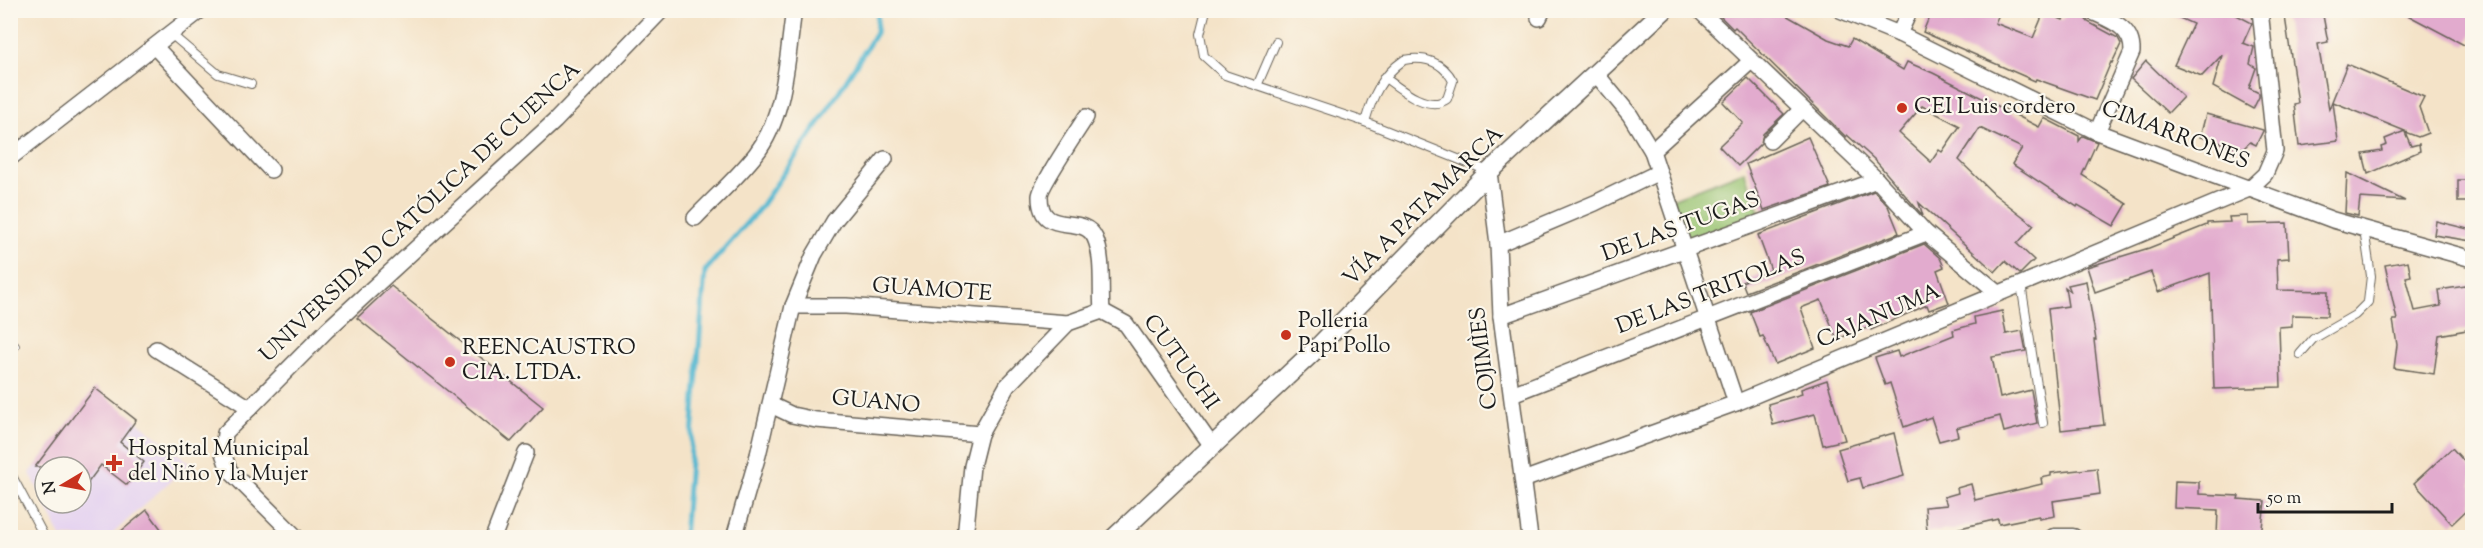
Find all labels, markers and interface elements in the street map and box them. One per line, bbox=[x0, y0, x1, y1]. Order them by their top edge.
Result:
street label: UNIVERSIDAD CATÓLICA DE CUENCA bbox=[252, 54, 589, 371]
place label: CEI Luis cordero bbox=[1914, 92, 2075, 124]
street label: CIMARRONES bbox=[2096, 93, 2254, 179]
marker: CEI Luis cordero bbox=[1895, 101, 1909, 115]
street label: VÍA A PATAMARCA bbox=[1336, 119, 1512, 295]
street label: DE LAS TUGAS bbox=[1598, 185, 1764, 271]
street label: DE LAS TRITOLAS bbox=[1612, 242, 1810, 344]
street label: GUAMOTE bbox=[871, 271, 993, 311]
street label: CAJANUMA bbox=[1812, 276, 1946, 358]
street label: COJIMÌES bbox=[1462, 305, 1507, 411]
place label: Polleria Papi Pollo bbox=[1298, 306, 1391, 363]
street label: CUTUCHI bbox=[1134, 309, 1226, 417]
marker: Polleria Papi Pollo bbox=[1279, 328, 1293, 342]
place label: REENCAUSTRO CIA. LTDA. bbox=[462, 333, 636, 390]
marker: REENCAUSTRO CIA. LTDA. bbox=[443, 355, 457, 369]
street label: GUANO bbox=[830, 383, 922, 423]
place label: Hospital Municipal del Niño y la Mujer bbox=[128, 434, 309, 491]
marker: Hospital Municipal del Niño y la Mujer bbox=[105, 454, 123, 472]
north arrow bbox=[33, 455, 93, 515]
scale bar bbox=[2258, 476, 2392, 514]
text: N bbox=[38, 479, 63, 495]
text: 50 m bbox=[2266, 486, 2302, 512]

